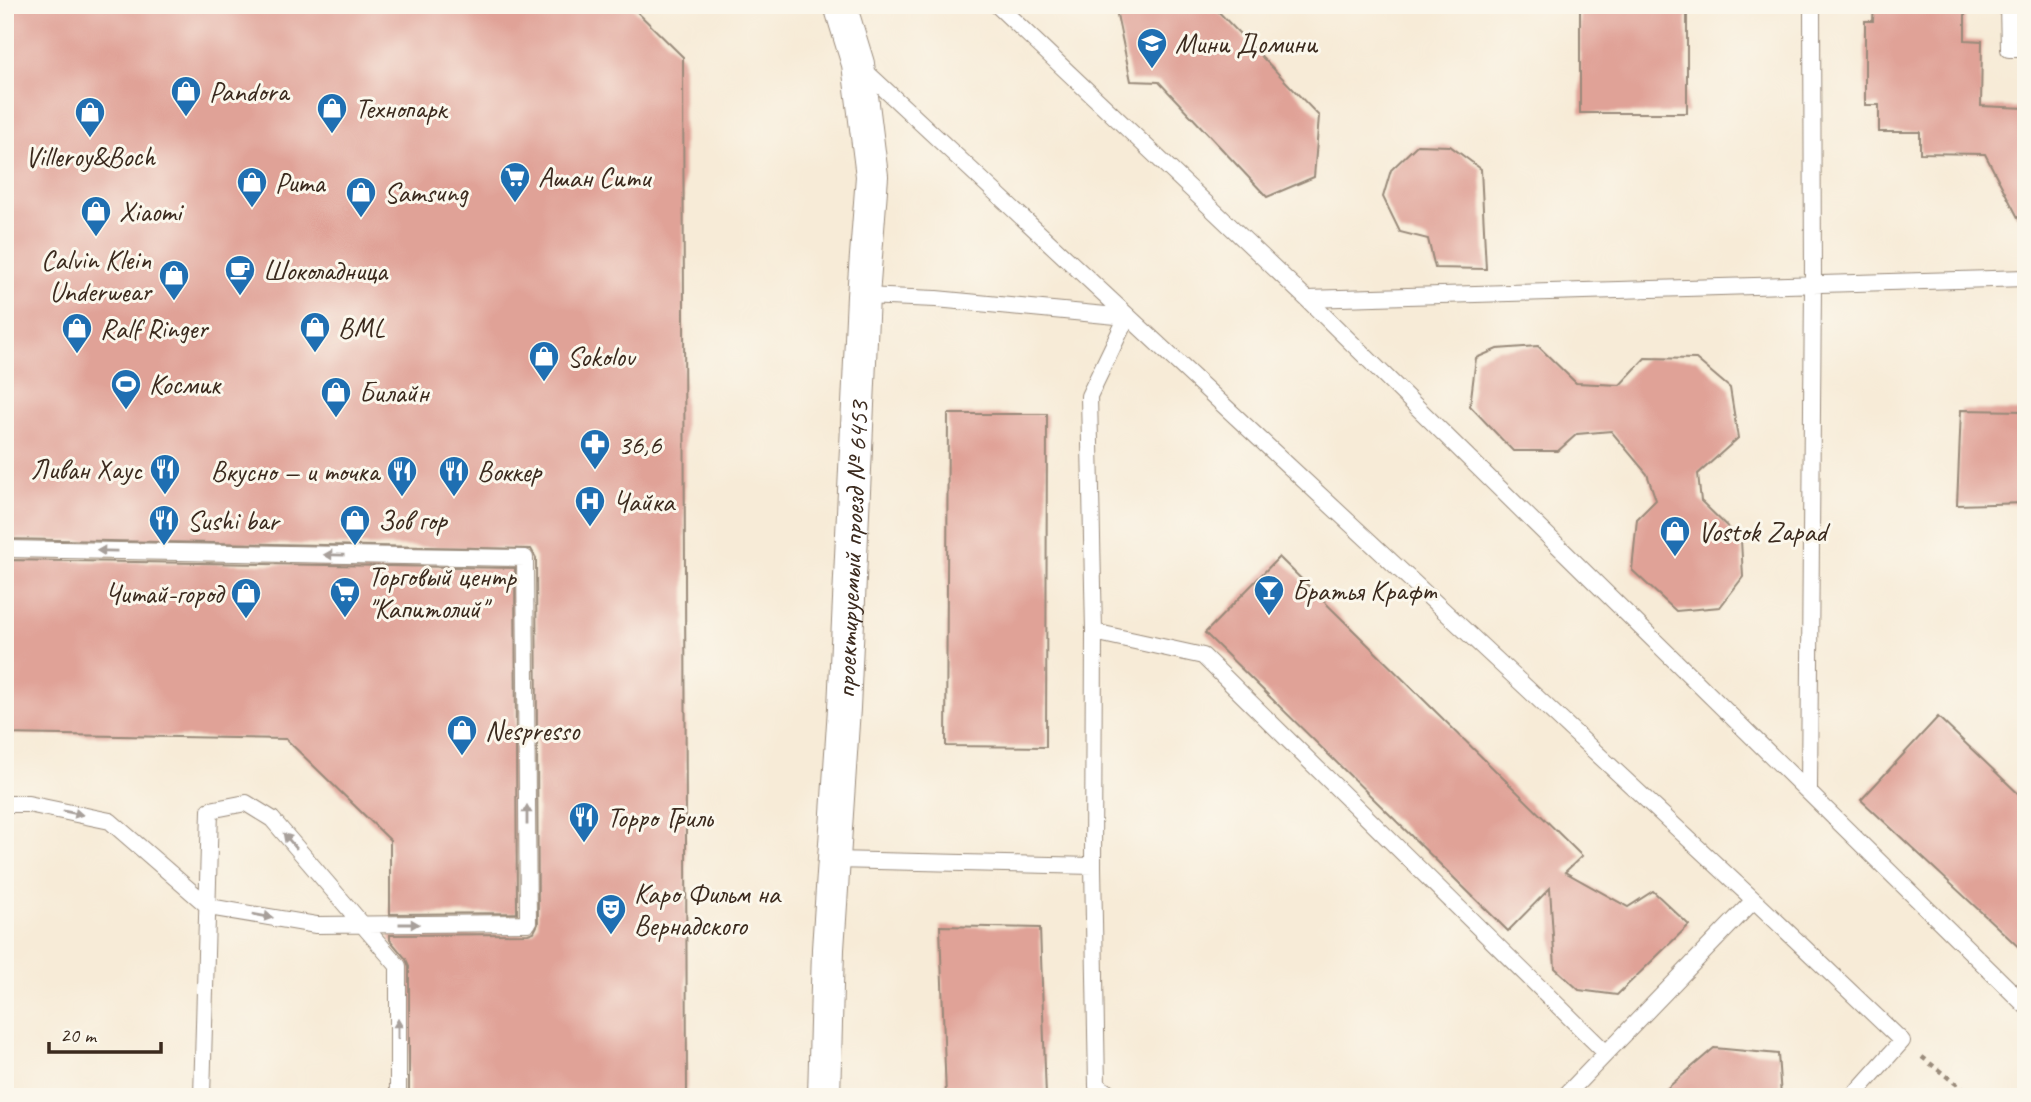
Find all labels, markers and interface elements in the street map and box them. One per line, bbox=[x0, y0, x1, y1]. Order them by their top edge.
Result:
school or university icon: Мини Домини bbox=[1135, 26, 1169, 70]
place label: Мини Домини bbox=[1175, 26, 1318, 61]
shop icon: Pandora bbox=[169, 74, 203, 118]
place label: Pandora bbox=[209, 74, 291, 109]
shop icon: Технопарк bbox=[315, 91, 349, 135]
place label: Технопарк bbox=[355, 91, 449, 126]
shop icon: Villeroy&Boch bbox=[73, 95, 107, 139]
place label: Villeroy&Boch bbox=[25, 139, 156, 174]
supermarket icon: Ашан Сити bbox=[498, 160, 532, 204]
place label: Ашан Сити bbox=[538, 160, 653, 195]
shop icon: Puma bbox=[235, 165, 269, 209]
place label: Puma bbox=[275, 165, 326, 200]
shop icon: Samsung bbox=[344, 175, 378, 219]
place label: Samsung bbox=[384, 175, 469, 210]
shop icon: Xiaomi bbox=[79, 194, 113, 238]
place label: Xiaomi bbox=[119, 194, 185, 229]
place label: Calvin Klein Underwear bbox=[41, 242, 153, 309]
cafe icon: Шоколадница bbox=[223, 253, 257, 297]
place label: Шоколадница bbox=[263, 253, 389, 288]
shop icon: Calvin Klein Underwear bbox=[157, 258, 191, 302]
shop icon: BML bbox=[298, 310, 332, 354]
place label: BML bbox=[338, 310, 386, 345]
shop icon: Ralf Ringer bbox=[60, 311, 94, 355]
place label: Ralf Ringer bbox=[100, 311, 209, 346]
shop icon: Sokolov bbox=[527, 339, 561, 383]
place label: Sokolov bbox=[567, 339, 637, 374]
sports icon: Космик bbox=[109, 367, 143, 411]
place label: Космик bbox=[149, 367, 222, 402]
shop icon: Билайн bbox=[319, 375, 353, 419]
place label: Билайн bbox=[359, 375, 430, 410]
street label: проектируемый проезд № 6453 bbox=[827, 398, 876, 699]
pharmacy icon: 36,6 bbox=[578, 427, 612, 471]
place label: 36,6 bbox=[618, 427, 663, 462]
place label: Ливан Хаус bbox=[31, 452, 144, 487]
restaurant icon: Ливан Хаус bbox=[148, 452, 182, 496]
place label: Вкусно — и точка bbox=[211, 454, 382, 489]
restaurant icon: Вкусно — и точка bbox=[385, 454, 419, 498]
restaurant icon: Воккер bbox=[437, 454, 471, 498]
place label: Воккер bbox=[477, 454, 544, 489]
hospital icon: Чайка bbox=[573, 484, 607, 528]
place label: Чайка bbox=[613, 484, 676, 519]
restaurant icon: Sushi bar bbox=[147, 503, 181, 547]
place label: Sushi bar bbox=[187, 503, 281, 538]
shop icon: Зов гор bbox=[338, 503, 372, 547]
place label: Зов гор bbox=[378, 503, 449, 538]
shop icon: Vostok Zapad bbox=[1658, 514, 1692, 558]
place label: Vostok Zapad bbox=[1698, 514, 1830, 549]
one-way arrow bbox=[96, 545, 118, 557]
one-way arrow bbox=[323, 549, 345, 560]
place label: Торговый центр "Капитолий" bbox=[368, 559, 517, 626]
bar icon: Братья Крафт bbox=[1252, 573, 1286, 617]
place label: Братья Крафт bbox=[1292, 573, 1438, 608]
supermarket icon: Торговый центр "Капитолий" bbox=[328, 575, 362, 619]
place label: Читай-город bbox=[105, 576, 226, 611]
shop icon: Читай-город bbox=[229, 576, 263, 620]
shop icon: Nespresso bbox=[445, 713, 479, 757]
place label: Nespresso bbox=[485, 713, 582, 748]
restaurant icon: Торро Гриль bbox=[567, 800, 601, 844]
place label: Торро Гриль bbox=[607, 800, 715, 835]
one-way arrow bbox=[521, 804, 533, 826]
one-way arrow bbox=[62, 808, 84, 819]
one-way arrow bbox=[282, 832, 298, 850]
place label: Каро Фильм на Вернадского bbox=[634, 876, 782, 943]
theatre icon: Каро Фильм на Вернадского bbox=[594, 892, 628, 936]
one-way arrow bbox=[252, 911, 274, 922]
one-way arrow bbox=[398, 919, 420, 930]
scale bar bbox=[49, 1011, 161, 1055]
one-way arrow bbox=[392, 1017, 404, 1039]
text: 20 m bbox=[60, 1022, 98, 1048]

